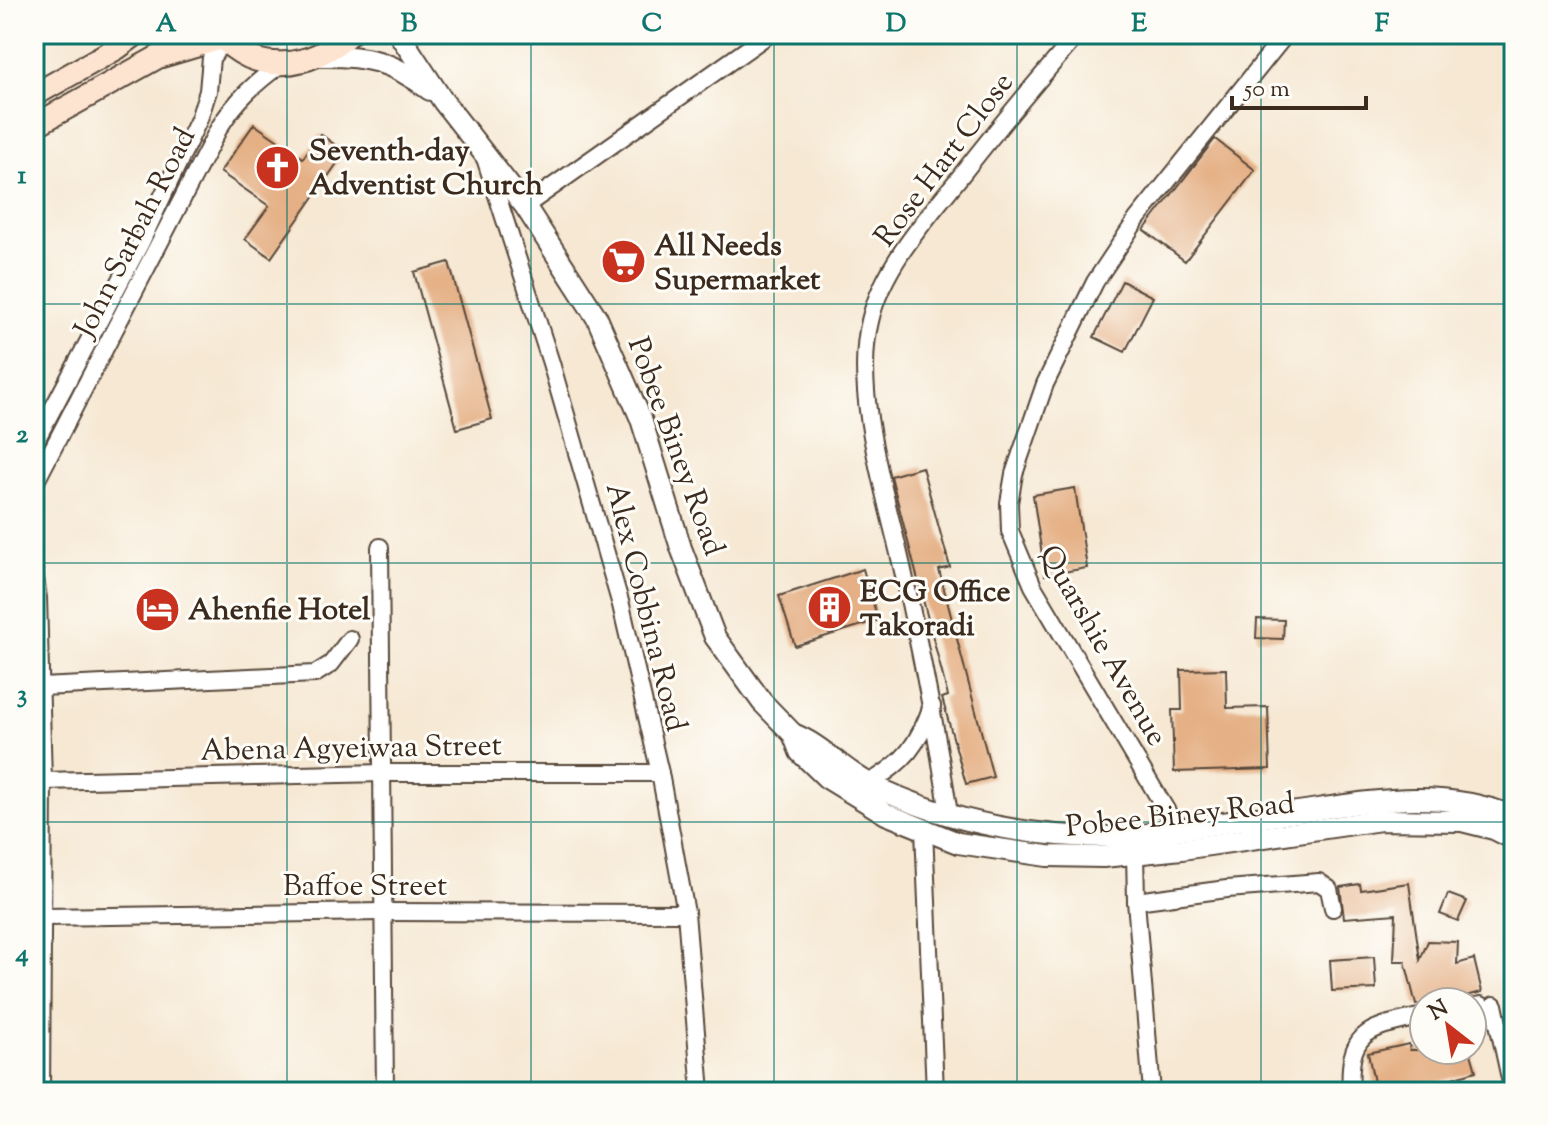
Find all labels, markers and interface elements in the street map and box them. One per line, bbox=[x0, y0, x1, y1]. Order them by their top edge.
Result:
text: A bbox=[155, 6, 177, 43]
text: B bbox=[401, 6, 418, 43]
text: C bbox=[642, 6, 662, 43]
text: D bbox=[886, 6, 906, 43]
text: E bbox=[1131, 6, 1147, 43]
text: F bbox=[1375, 6, 1390, 43]
scale bar bbox=[1232, 60, 1366, 110]
street label: Rose Hart Close bbox=[865, 64, 1025, 257]
text: 50 m bbox=[1242, 73, 1290, 107]
street label: John Sarbah Road bbox=[64, 121, 208, 347]
place label: Seventh-day Adventist Church bbox=[309, 131, 543, 208]
church icon: Seventh-day Adventist Church bbox=[254, 143, 302, 191]
text: 1 bbox=[18, 158, 27, 195]
place label: All Needs Supermarket bbox=[654, 226, 821, 303]
supermarket icon: All Needs Supermarket bbox=[599, 238, 647, 286]
street label: Pobee Biney Road bbox=[615, 332, 734, 562]
text: 2 bbox=[16, 417, 29, 454]
street label: Alex Cobbina Road bbox=[593, 479, 696, 736]
street label: Quarshie Avenue bbox=[1027, 538, 1177, 755]
place label: ECG Office Takoradi bbox=[860, 572, 1011, 649]
building icon: ECG Office Takoradi bbox=[805, 584, 853, 632]
hotel icon: Ahenfie Hotel bbox=[133, 585, 181, 633]
place label: Ahenfie Hotel bbox=[188, 590, 371, 633]
text: 3 bbox=[17, 677, 27, 714]
street label: Abena Agyeiwaa Street bbox=[200, 725, 502, 774]
street label: Pobee Biney Road bbox=[1064, 783, 1297, 850]
street label: Baffoe Street bbox=[283, 866, 447, 909]
text: 4 bbox=[14, 936, 29, 973]
north arrow bbox=[1408, 986, 1488, 1066]
text: N bbox=[1423, 993, 1455, 1030]

